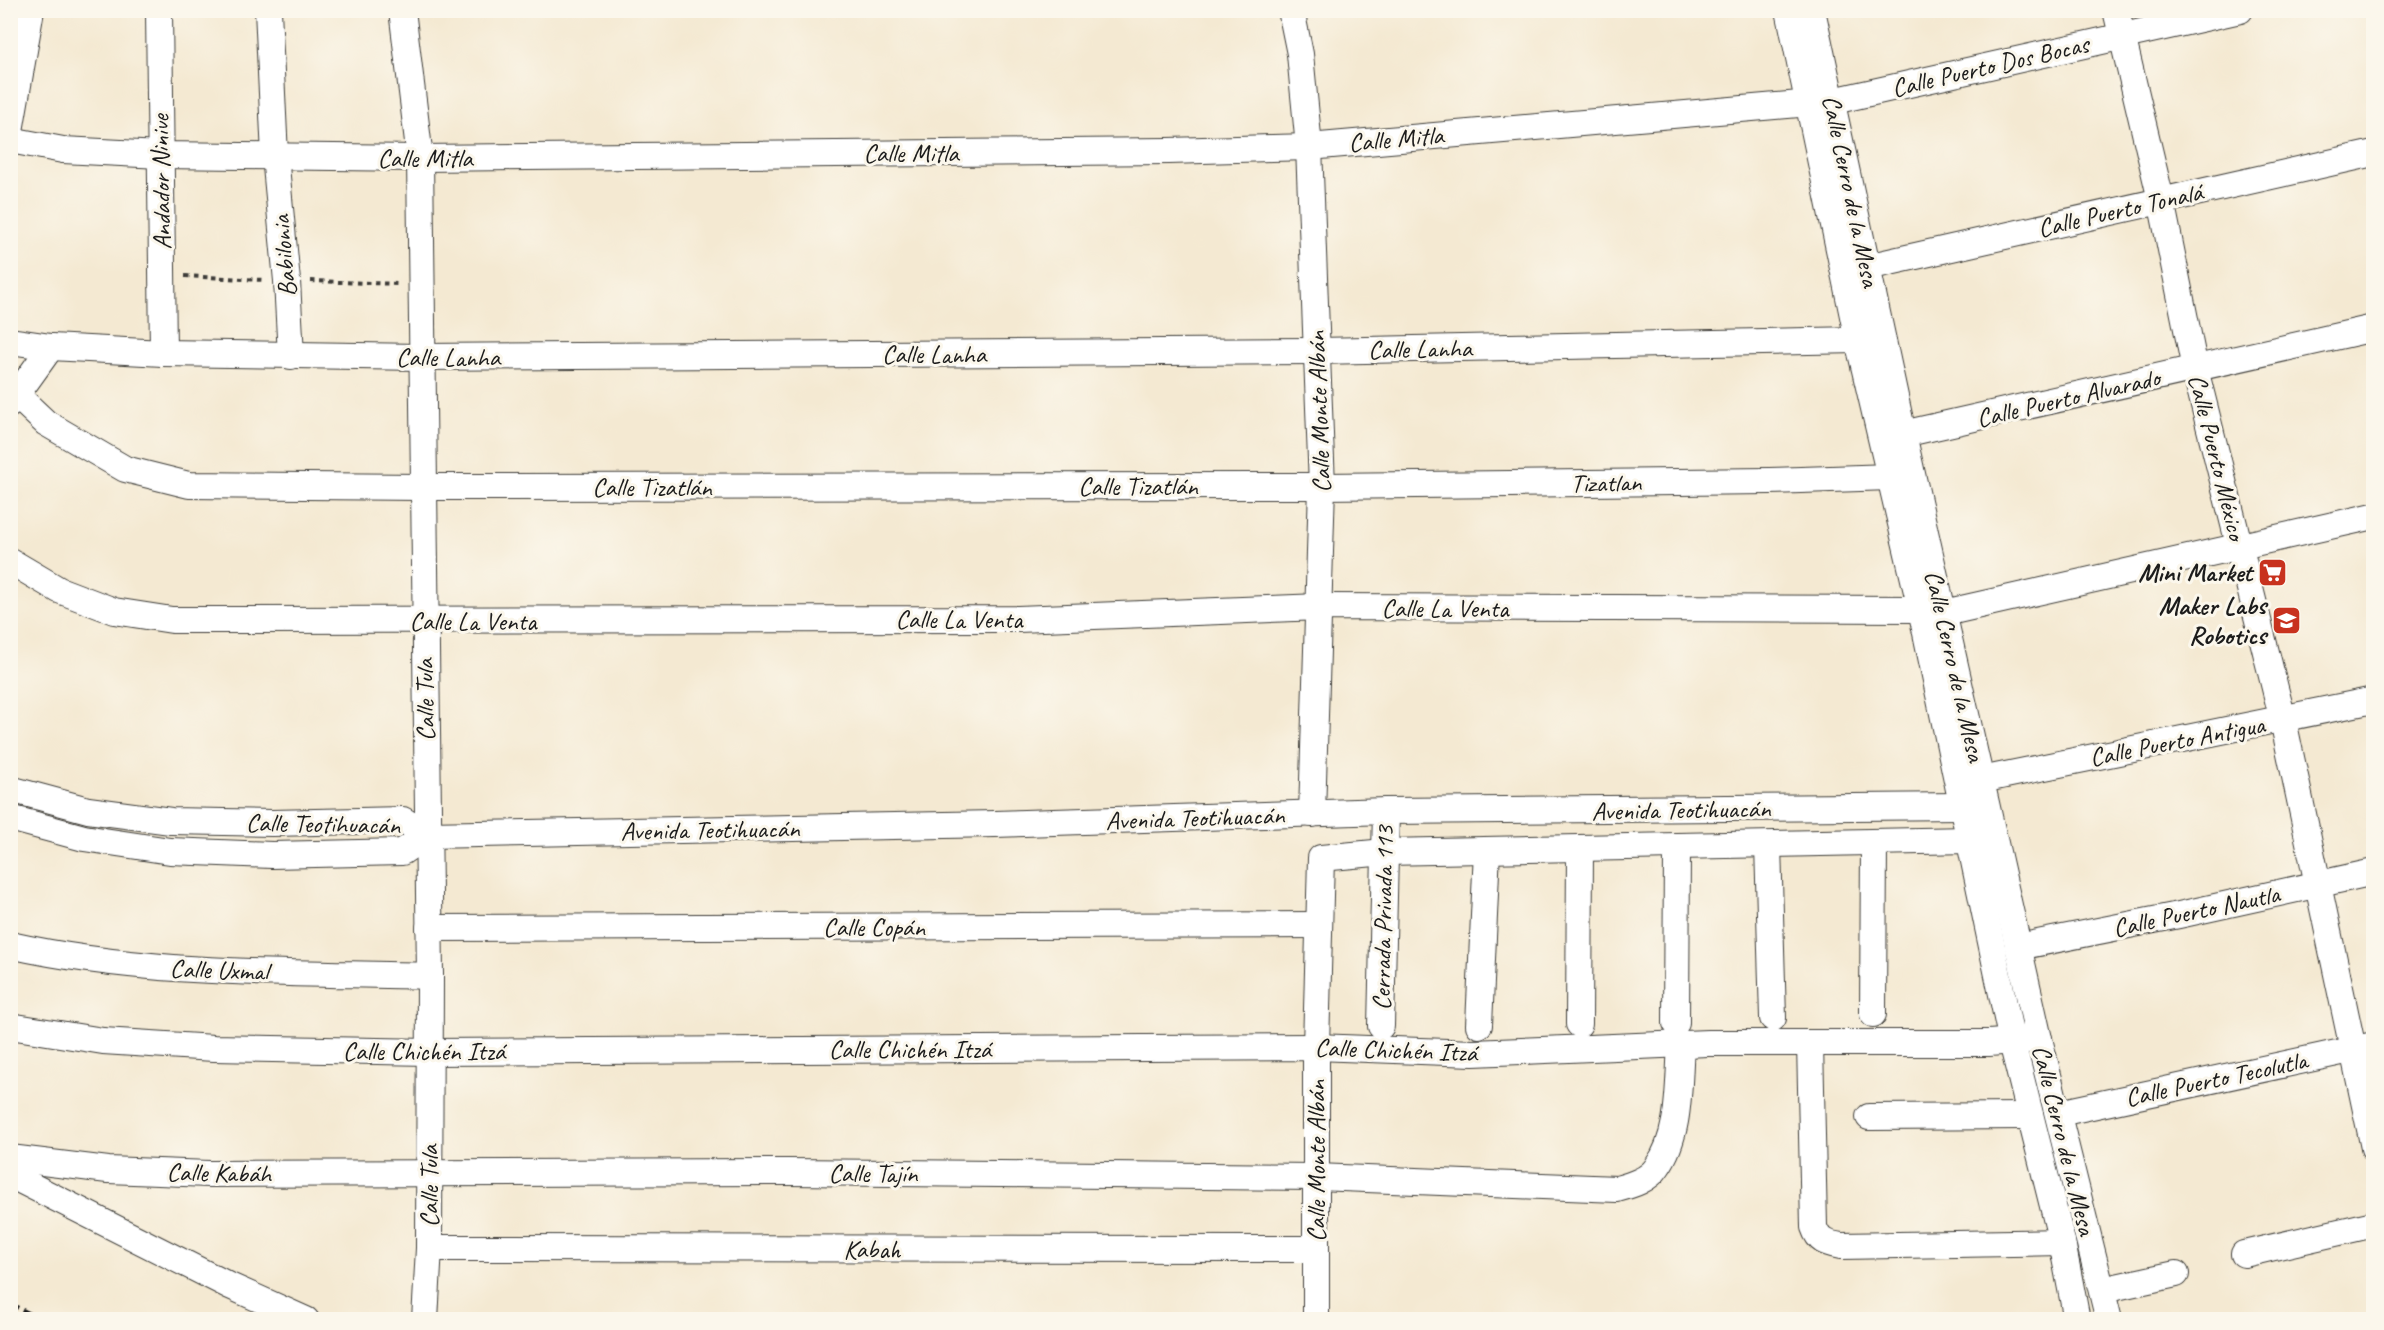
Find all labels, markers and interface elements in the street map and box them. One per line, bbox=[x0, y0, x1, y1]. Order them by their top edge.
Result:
street label: Calle Puerto Dos Bocas bbox=[1888, 27, 2094, 105]
street label: Calle Cerro de la Mesa bbox=[1815, 92, 1888, 291]
street label: Andador Ninive bbox=[143, 113, 179, 250]
street label: Calle Mitla bbox=[1347, 118, 1446, 160]
street label: Calle Mitla bbox=[863, 137, 960, 170]
street label: Calle Mitla bbox=[377, 142, 474, 175]
street label: Calle Puerto Tonalá bbox=[2034, 174, 2208, 245]
street label: Babilonia bbox=[264, 212, 304, 298]
street label: Calle Monte Albán bbox=[1300, 329, 1338, 493]
street label: Calle Lanha bbox=[1368, 332, 1474, 366]
street label: Calle Lanha bbox=[882, 338, 988, 371]
street label: Calle Lanha bbox=[396, 341, 502, 374]
street label: Calle Puerto Alvarado bbox=[1973, 360, 2165, 435]
street label: Calle Puerto México bbox=[2180, 371, 2254, 546]
street label: Tizatlan bbox=[1570, 466, 1643, 500]
street label: Calle Tizatlán bbox=[1078, 470, 1199, 503]
street label: Calle Tizatlán bbox=[592, 471, 713, 504]
place label: Mini Market bbox=[2138, 556, 2254, 589]
supermarket icon: Mini Market bbox=[2257, 556, 2289, 588]
street label: Calle Cerro de la Mesa bbox=[1917, 567, 1993, 766]
place label: Maker Labs Robotics bbox=[2159, 589, 2269, 652]
street label: Calle La Venta bbox=[1382, 592, 1510, 625]
street label: Calle La Venta bbox=[896, 603, 1024, 636]
school or university icon: Maker Labs Robotics bbox=[2271, 604, 2303, 636]
street label: Calle La Venta bbox=[410, 605, 538, 638]
street label: Calle Tula bbox=[408, 657, 442, 741]
street label: Calle Puerto Antigua bbox=[2087, 708, 2269, 774]
street label: Avenida Teotihuacán bbox=[1591, 792, 1772, 828]
street label: Avenida Teotihuacán bbox=[1105, 798, 1286, 838]
street label: Calle Teotihuacán bbox=[246, 806, 402, 842]
street label: Avenida Teotihuacán bbox=[620, 812, 801, 848]
street label: Cerrada Privada 113 bbox=[1365, 823, 1401, 1011]
street label: Calle Puerto Nautla bbox=[2110, 877, 2284, 945]
street label: Calle Copán bbox=[823, 911, 926, 944]
street label: Calle Uxmal bbox=[169, 952, 273, 988]
street label: Calle Chichén Itzá bbox=[1314, 1031, 1480, 1069]
street label: Calle Chichén Itzá bbox=[829, 1033, 994, 1066]
street label: Calle Chichén Itzá bbox=[343, 1035, 508, 1068]
street label: Calle Cerro de la Mesa bbox=[2024, 1041, 2104, 1240]
street label: Calle Puerto Tecolutla bbox=[2122, 1043, 2312, 1114]
street label: Calle Monte Albán bbox=[1300, 1079, 1333, 1242]
street label: Calle Tula bbox=[413, 1143, 446, 1227]
street label: Calle Kabáh bbox=[166, 1156, 274, 1190]
street label: Calle Tajín bbox=[829, 1157, 919, 1190]
street label: Kabah bbox=[844, 1233, 902, 1266]

